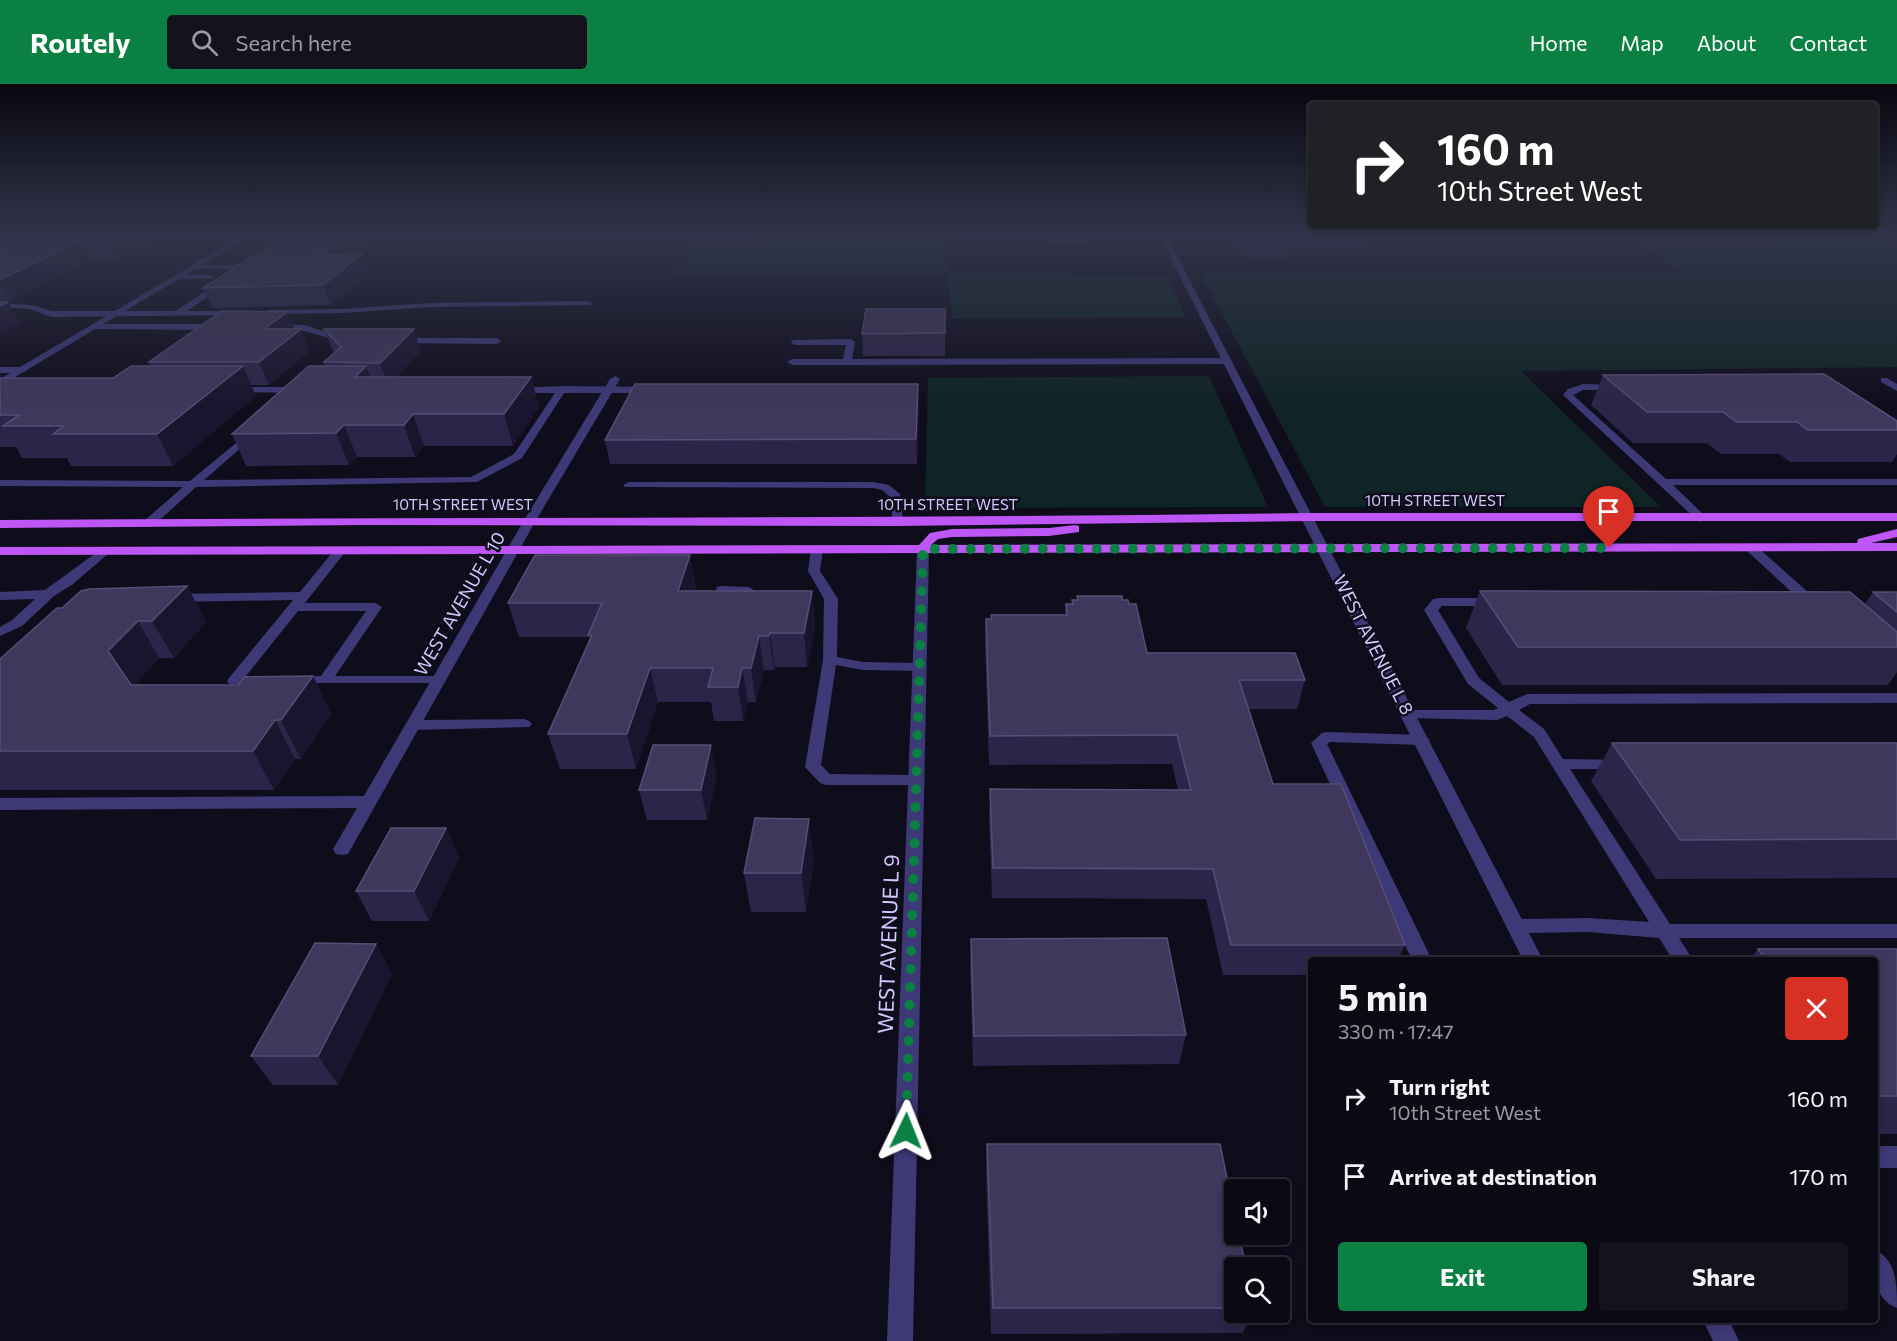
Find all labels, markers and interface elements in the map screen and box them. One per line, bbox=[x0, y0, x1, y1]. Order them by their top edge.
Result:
search box bbox=[167, 15, 587, 69]
text: Routely bbox=[30, 25, 131, 59]
icon: search bbox=[188, 26, 221, 59]
text: Search here bbox=[236, 29, 352, 56]
text: Home bbox=[1530, 30, 1587, 55]
text: Map bbox=[1620, 30, 1664, 55]
text: About bbox=[1697, 30, 1756, 55]
text: Contact bbox=[1789, 30, 1867, 55]
text: 160 m bbox=[1437, 122, 1555, 174]
icon: right bbox=[1338, 126, 1416, 204]
text: 10th Street West bbox=[1437, 174, 1643, 207]
pin bbox=[1583, 486, 1634, 548]
street label: 10TH STREET WEST bbox=[1365, 491, 1506, 509]
street label: 10TH STREET WEST bbox=[393, 495, 534, 513]
street label: 10TH STREET WEST bbox=[878, 495, 1019, 513]
icon: arrive bbox=[1592, 495, 1625, 528]
street label: WEST AVENUE L 10 bbox=[409, 528, 509, 679]
street label: WEST AVENUE L 8 bbox=[1329, 571, 1419, 718]
street label: WEST AVENUE L 9 bbox=[872, 854, 903, 1034]
text: 5 min bbox=[1338, 974, 1428, 1018]
button: close bbox=[1785, 977, 1848, 1040]
text: 330 m · 17:47 bbox=[1338, 1019, 1453, 1043]
text: Turn right bbox=[1389, 1073, 1490, 1100]
icon: right bbox=[1338, 1082, 1371, 1115]
text: 160 m bbox=[1787, 1085, 1848, 1112]
position arrow bbox=[874, 1099, 938, 1163]
text: 10th Street West bbox=[1389, 1100, 1541, 1124]
icon: arrive bbox=[1338, 1160, 1371, 1193]
text: Arrive at destination bbox=[1389, 1163, 1597, 1190]
text: 170 m bbox=[1789, 1163, 1848, 1190]
map controls bbox=[1224, 1179, 1290, 1323]
button: sound bbox=[1224, 1179, 1290, 1245]
button: Exit bbox=[1338, 1242, 1587, 1311]
button: Share bbox=[1599, 1242, 1848, 1311]
button: search bbox=[1224, 1257, 1290, 1323]

